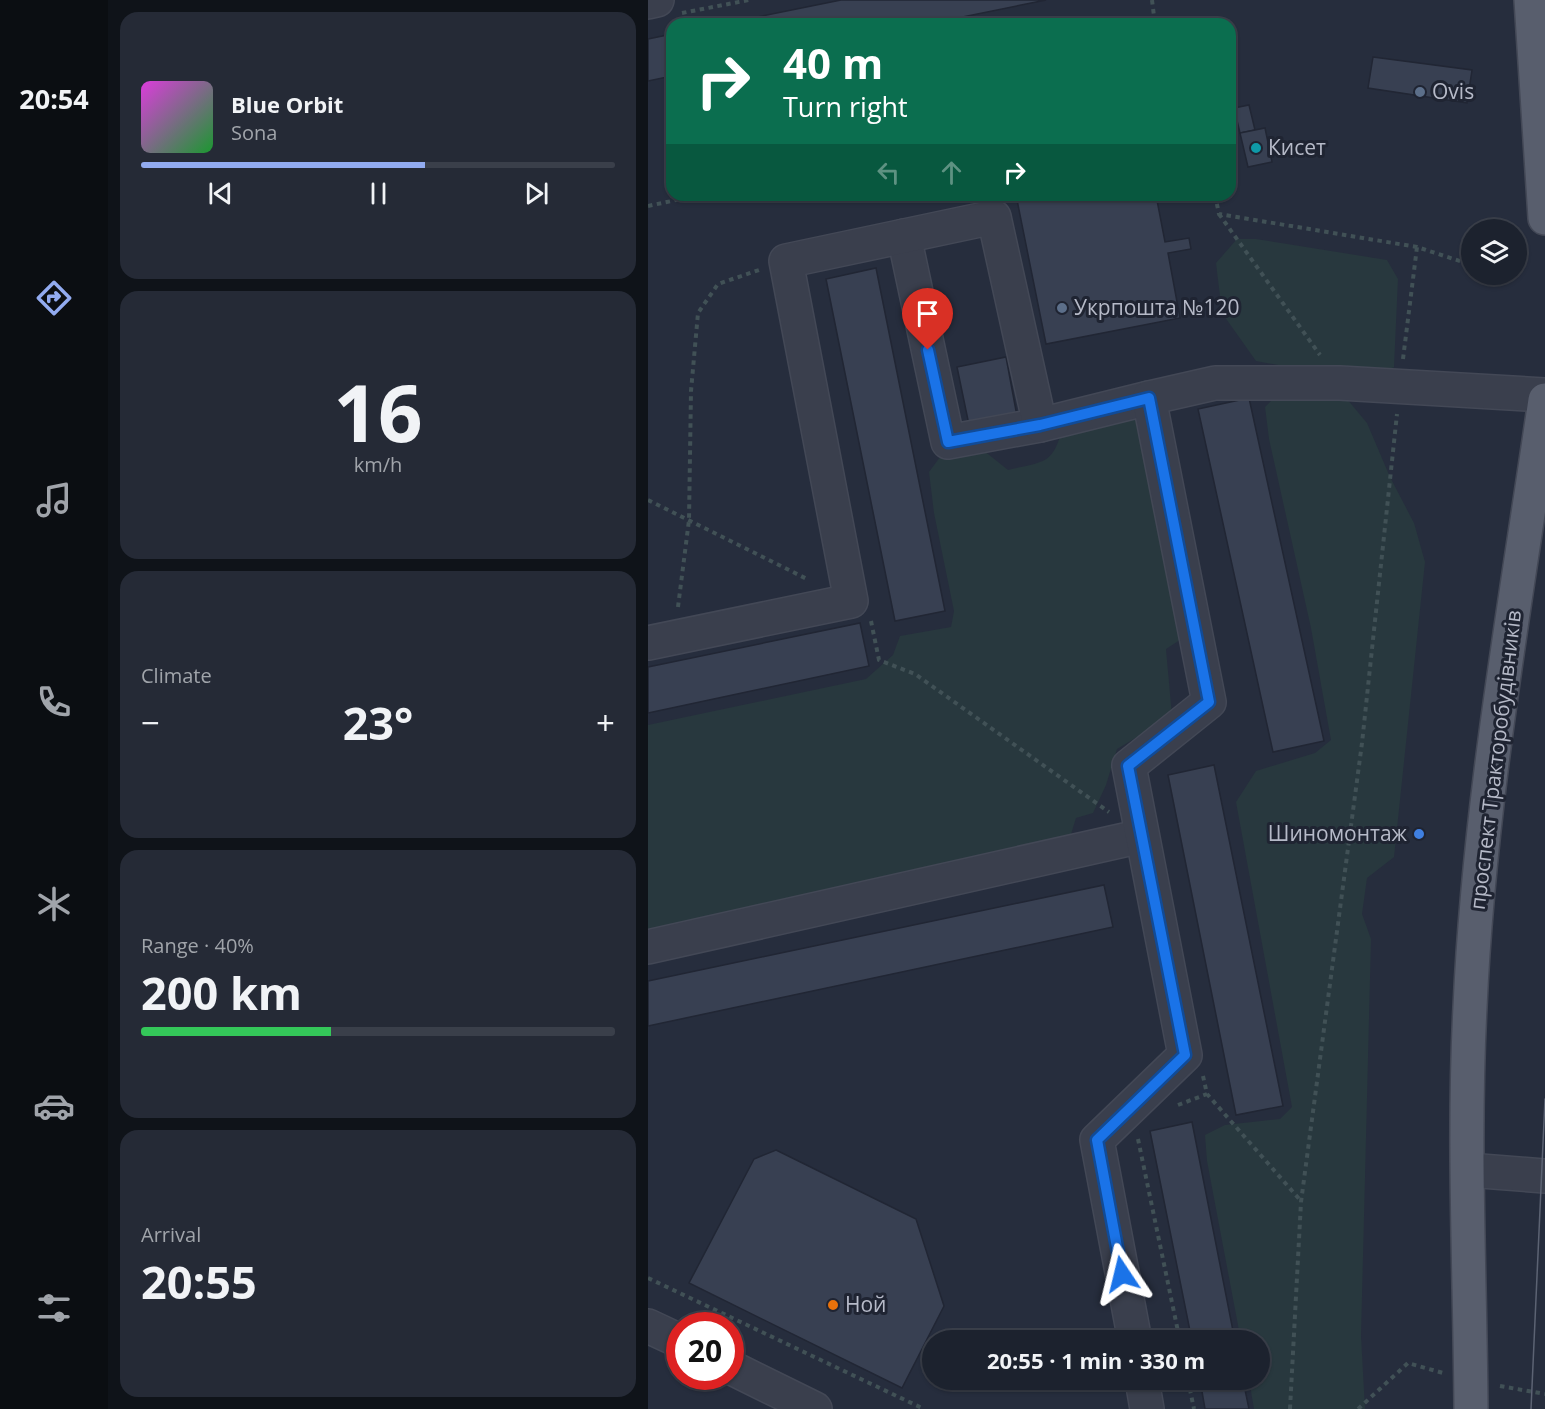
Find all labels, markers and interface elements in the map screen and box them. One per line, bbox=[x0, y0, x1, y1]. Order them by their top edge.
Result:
text: 40 m bbox=[783, 34, 883, 91]
icon: right bbox=[684, 42, 762, 120]
place label: Ovis bbox=[1432, 77, 1474, 105]
text: 20:54 bbox=[19, 80, 89, 117]
marker: Ovis bbox=[1413, 85, 1427, 99]
text: Turn right bbox=[783, 88, 908, 125]
text: Blue Orbit bbox=[231, 89, 343, 119]
text: Sona bbox=[231, 119, 277, 146]
place label: Кисет bbox=[1268, 133, 1326, 161]
marker: Кисет bbox=[1249, 141, 1263, 155]
icon: left bbox=[872, 156, 905, 189]
icon: ahead bbox=[935, 156, 968, 189]
icon: right bbox=[998, 156, 1031, 189]
icon: previous bbox=[204, 177, 237, 210]
icon: pause bbox=[362, 177, 395, 210]
icon: next bbox=[520, 177, 553, 210]
map controls bbox=[1461, 219, 1527, 285]
button: layers bbox=[1461, 219, 1527, 285]
icon: directions bbox=[33, 277, 75, 319]
pin bbox=[902, 288, 953, 350]
place label: Укрпошта №120 bbox=[1074, 293, 1239, 321]
icon: arrive bbox=[911, 297, 944, 330]
marker: Укрпошта №120 bbox=[1055, 301, 1069, 315]
text: 16 bbox=[333, 359, 423, 465]
text: km/h bbox=[354, 451, 402, 478]
icon: music bbox=[33, 479, 75, 521]
street label: проспект Тракторобудівників bbox=[1463, 608, 1527, 911]
text: Climate bbox=[141, 662, 212, 689]
icon: phone bbox=[33, 681, 75, 723]
text: 23° bbox=[343, 692, 413, 753]
text: − bbox=[141, 700, 160, 745]
text: + bbox=[596, 700, 615, 745]
place label: Шиномонтаж bbox=[1268, 819, 1408, 847]
marker: Шиномонтаж bbox=[1412, 827, 1426, 841]
icon: climate bbox=[33, 883, 75, 925]
text: Range · 40% bbox=[141, 932, 254, 959]
text: 200 km bbox=[141, 962, 302, 1023]
icon: car bbox=[33, 1085, 75, 1127]
text: Arrival bbox=[141, 1221, 201, 1248]
position arrow bbox=[1090, 1242, 1154, 1306]
text: 20:55 bbox=[141, 1251, 257, 1312]
icon: filters bbox=[33, 1287, 75, 1329]
place label: Ной bbox=[845, 1290, 886, 1318]
marker: Ной bbox=[826, 1298, 840, 1312]
speed limit sign: 20 bbox=[666, 1312, 744, 1390]
text: 20:55 · 1 min · 330 m bbox=[987, 1345, 1205, 1375]

